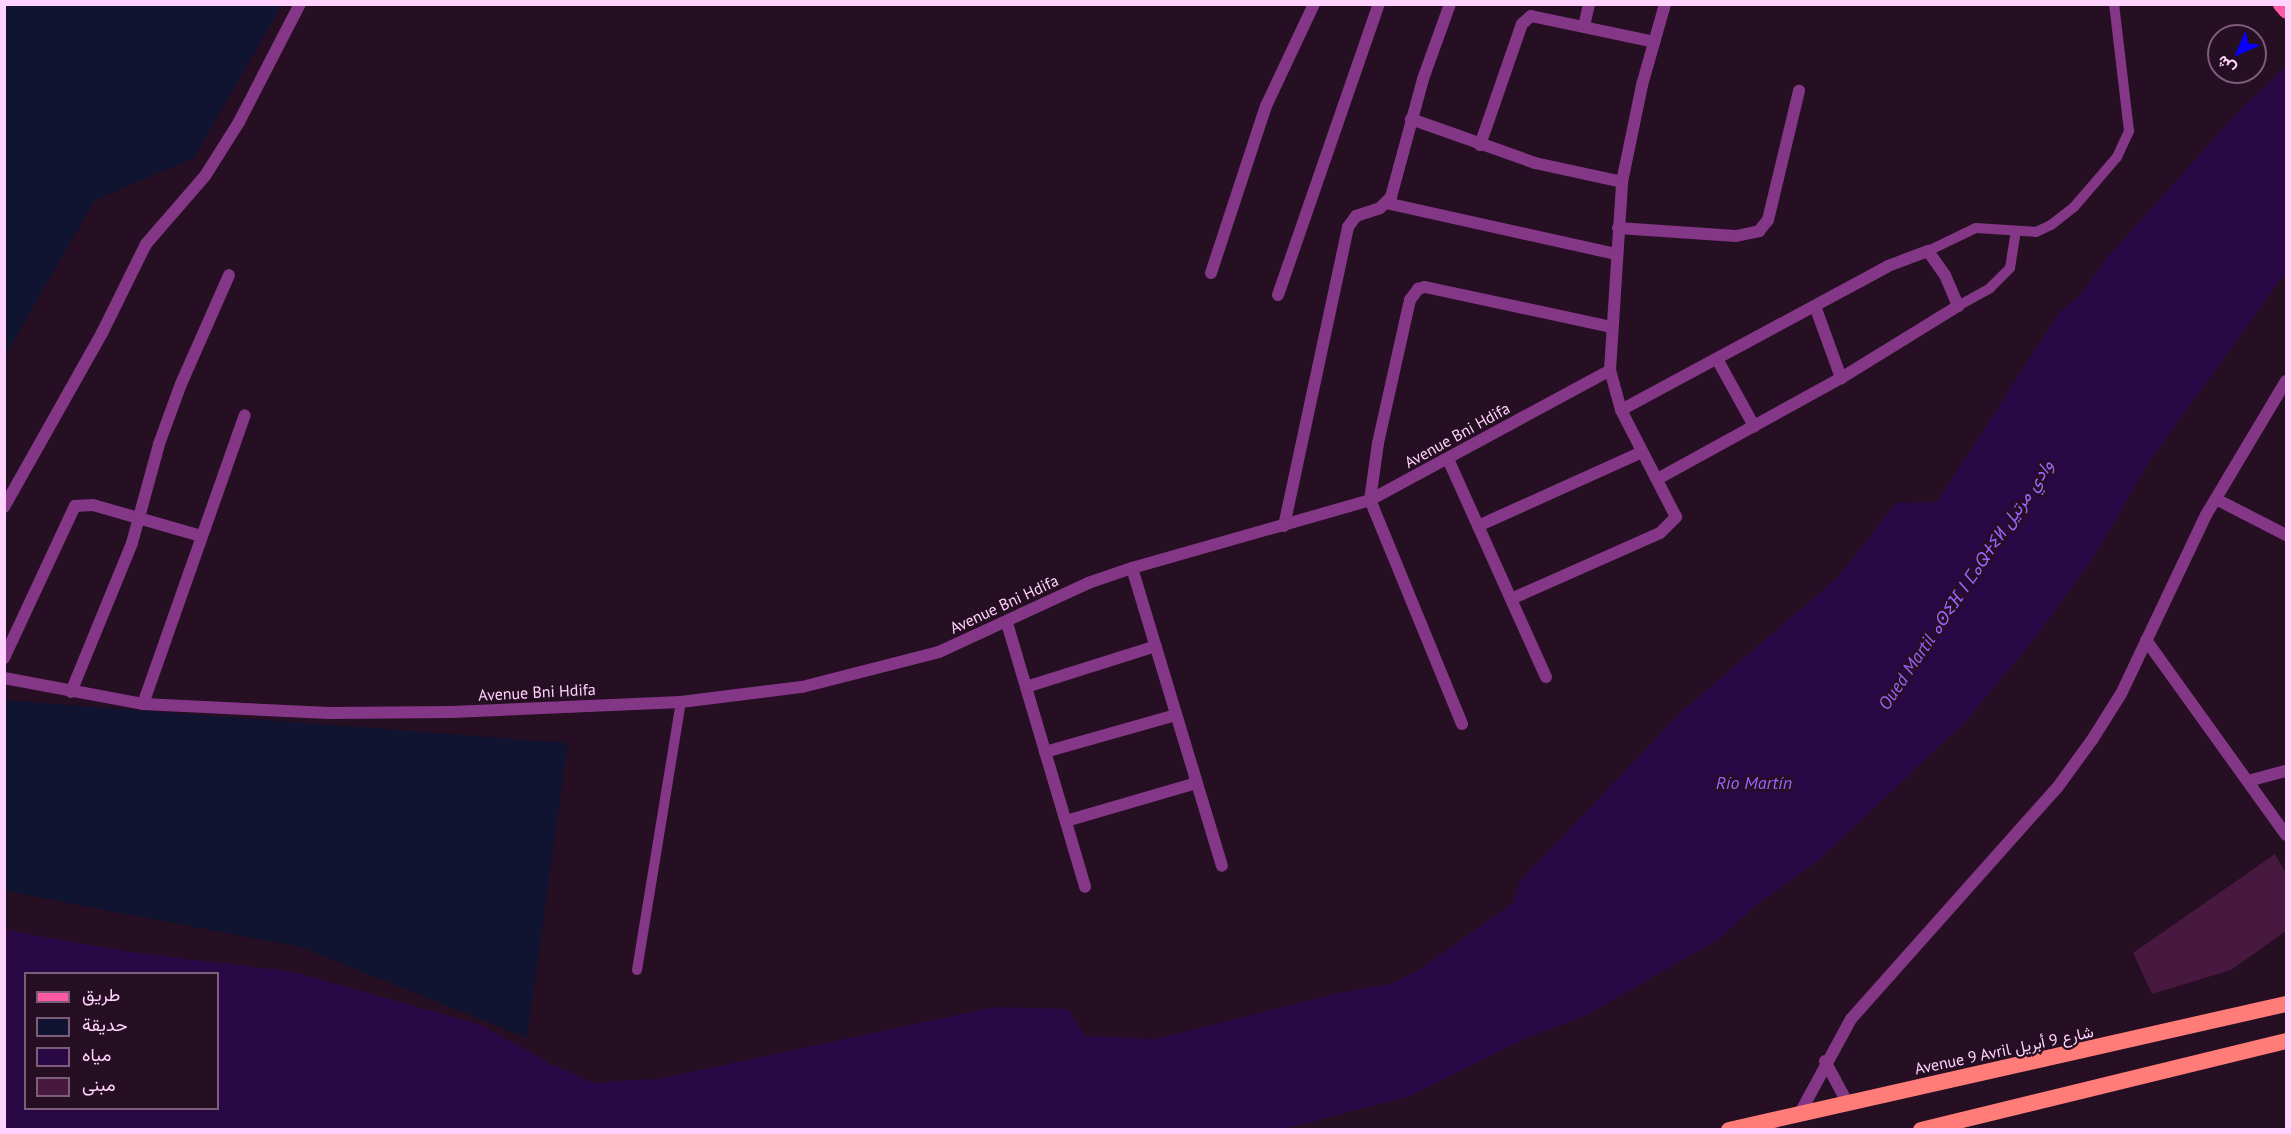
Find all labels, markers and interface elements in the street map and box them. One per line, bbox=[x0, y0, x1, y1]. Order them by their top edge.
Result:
north arrow bbox=[2207, 24, 2267, 84]
text: ش bbox=[2212, 51, 2240, 79]
street label: Avenue Bni Hdifa bbox=[1401, 398, 1513, 472]
water label: Oued Martil ⴰⵙⵉⴼ ⵏ ⵎⴰⵕⵜⵉⵍ وادي مرتيل bbox=[1874, 456, 2058, 714]
street label: Avenue Bni Hdifa bbox=[947, 570, 1061, 638]
street label: Avenue Bni Hdifa bbox=[478, 679, 596, 705]
water label: Río Martín bbox=[1716, 772, 1792, 794]
legend bbox=[24, 972, 219, 1110]
text: طريق bbox=[82, 983, 120, 1006]
text: حديقة bbox=[82, 1013, 128, 1036]
street label: Avenue 9 Avril شارع 9 أبريل bbox=[1913, 1022, 2095, 1078]
text: مياه bbox=[82, 1043, 111, 1066]
text: مبنى bbox=[82, 1073, 116, 1096]

